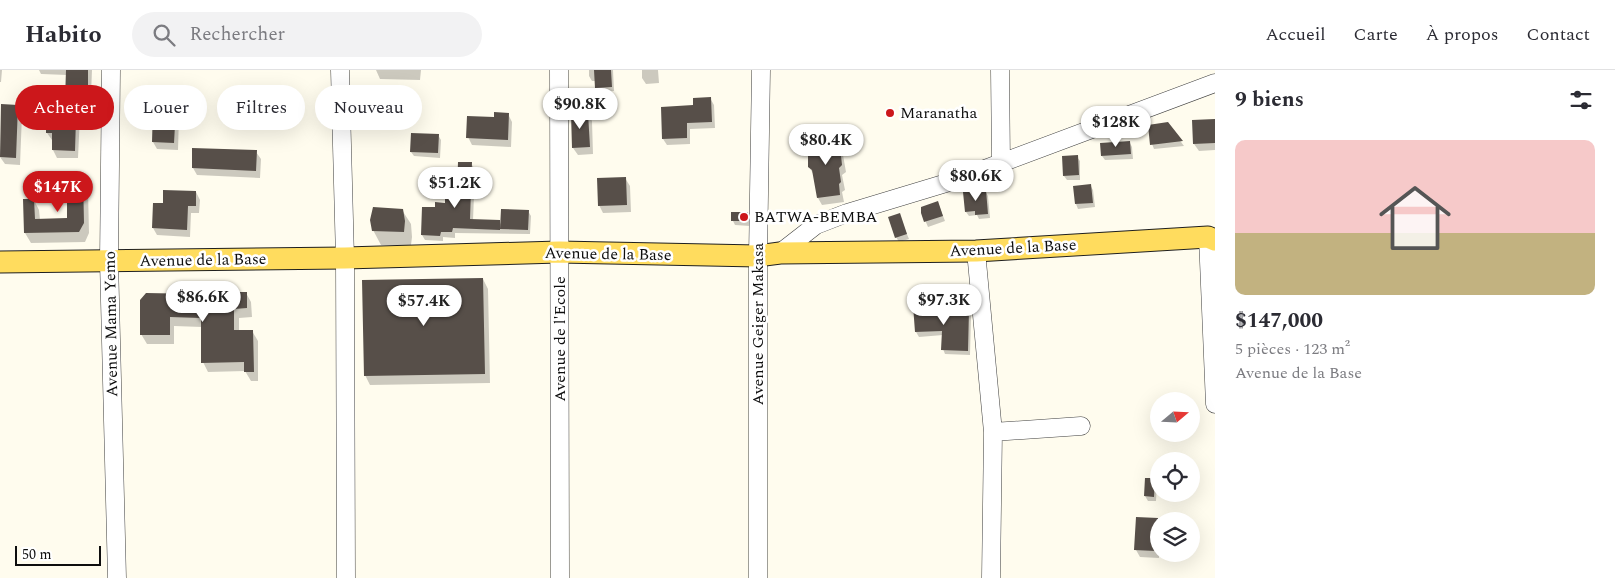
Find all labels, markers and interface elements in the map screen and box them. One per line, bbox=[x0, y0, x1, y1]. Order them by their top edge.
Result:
search box bbox=[132, 12, 482, 57]
text: Habito bbox=[25, 17, 102, 53]
text: Rechercher bbox=[190, 20, 285, 49]
icon: search bbox=[150, 21, 178, 49]
text: Accueil bbox=[1265, 21, 1326, 48]
text: Carte bbox=[1354, 21, 1398, 48]
text: À propos bbox=[1426, 21, 1499, 48]
text: Contact bbox=[1527, 21, 1590, 48]
text: 9 biens bbox=[1235, 84, 1304, 116]
chip: Acheter bbox=[15, 85, 114, 130]
chip: Louer bbox=[124, 85, 207, 130]
chip: Filtres bbox=[217, 85, 305, 130]
chip: Nouveau bbox=[315, 85, 422, 130]
icon: filters bbox=[1567, 86, 1595, 114]
pin: $90.8K bbox=[539, 88, 621, 130]
text: $90.8K bbox=[554, 92, 606, 116]
place label: Maranatha bbox=[900, 101, 977, 125]
pin: $128K bbox=[1081, 106, 1151, 148]
marker: Maranatha bbox=[884, 107, 896, 119]
text: $128K bbox=[1092, 110, 1140, 134]
pin: $80.4K bbox=[785, 124, 867, 166]
text: $80.4K bbox=[800, 128, 852, 152]
pin: $80.6K bbox=[935, 160, 1017, 202]
text: $80.6K bbox=[950, 164, 1002, 188]
pin: $51.2K bbox=[414, 166, 496, 209]
pin: $147K bbox=[23, 170, 93, 213]
text: $51.2K bbox=[429, 171, 481, 195]
icon: home bbox=[1370, 173, 1460, 263]
text: $147K bbox=[34, 175, 82, 199]
place label: BATWA-BEMBA bbox=[754, 205, 878, 229]
marker: BATWA-BEMBA bbox=[738, 211, 750, 223]
street label: Avenue de la Base bbox=[949, 233, 1077, 263]
street label: Avenue de la Base bbox=[544, 241, 672, 267]
street label: Avenue Geiger Makasa bbox=[746, 242, 770, 405]
street label: Avenue de la Base bbox=[139, 247, 267, 273]
street label: Avenue Mama Yemo bbox=[98, 251, 124, 397]
street label: Avenue de l'Ecole bbox=[548, 276, 572, 402]
pin: $86.6K bbox=[162, 280, 244, 323]
pin: $57.4K bbox=[383, 284, 465, 327]
pin: $97.3K bbox=[903, 284, 985, 326]
text: $86.6K bbox=[177, 285, 229, 309]
text: $97.3K bbox=[918, 288, 970, 312]
text: $57.4K bbox=[398, 289, 450, 313]
text: $147,000 bbox=[1235, 305, 1323, 337]
text: 5 pièces · 123 m² bbox=[1235, 337, 1350, 361]
text: Avenue de la Base bbox=[1235, 361, 1362, 385]
north arrow bbox=[1150, 392, 1200, 442]
map controls bbox=[1150, 392, 1200, 562]
button: locate bbox=[1150, 452, 1200, 502]
button: layers bbox=[1150, 512, 1200, 562]
scale bar bbox=[15, 543, 101, 566]
text: 50 m bbox=[22, 544, 52, 565]

